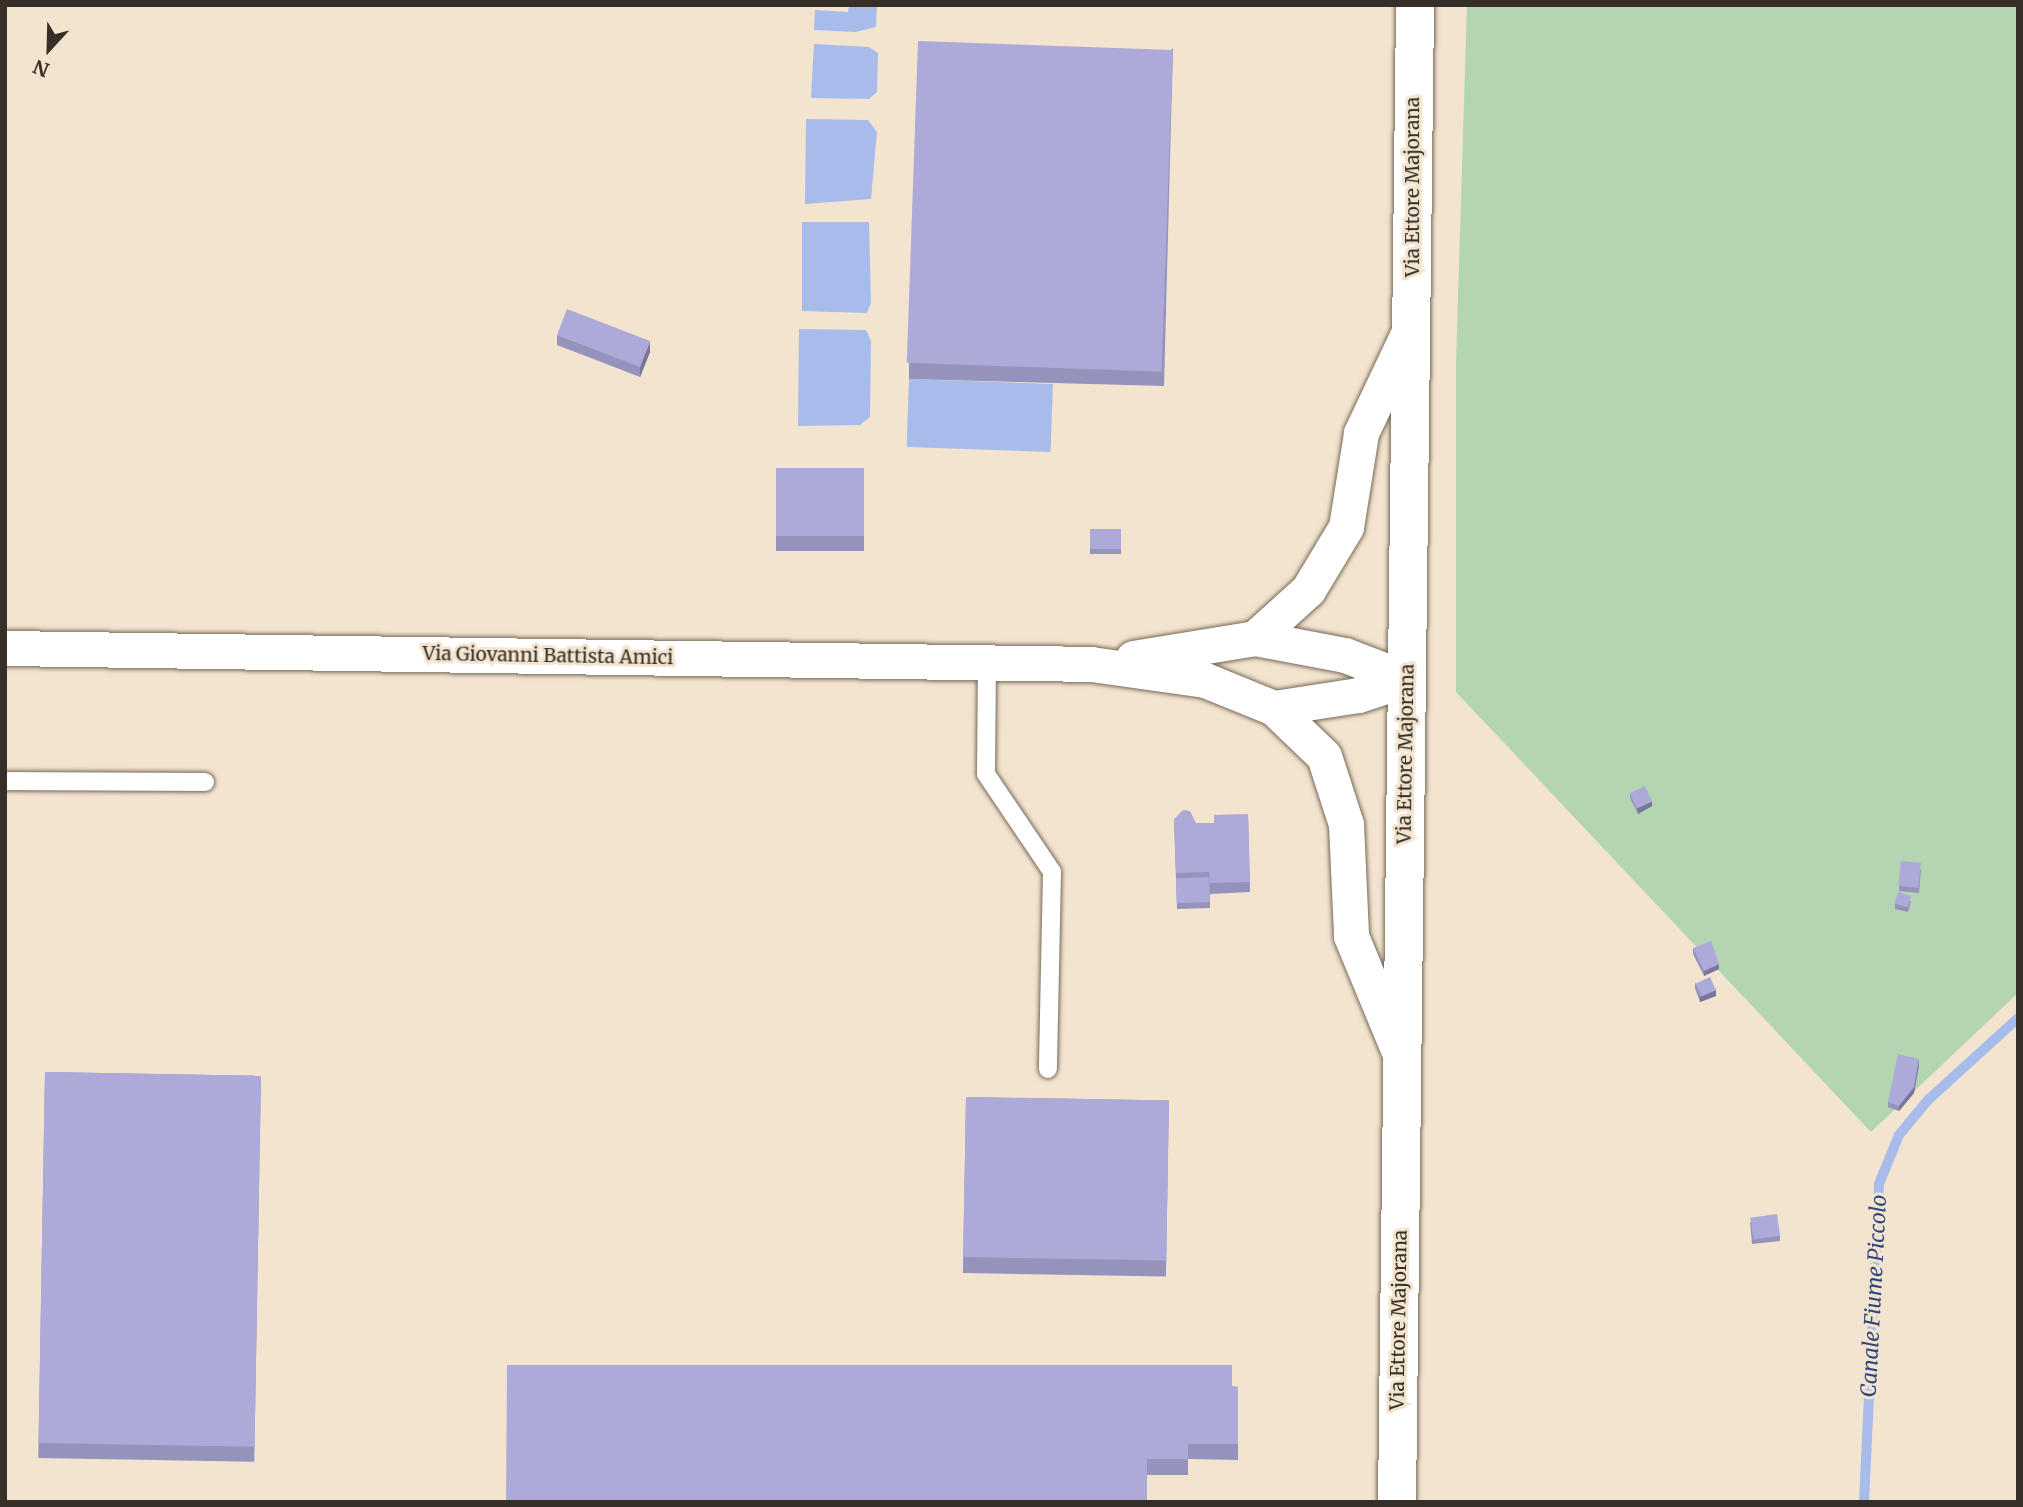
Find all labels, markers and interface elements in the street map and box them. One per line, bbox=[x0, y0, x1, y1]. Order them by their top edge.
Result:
north arrow bbox=[14, 14, 84, 84]
text: N bbox=[30, 55, 53, 82]
street label: Via Ettore Majorana bbox=[1402, 97, 1424, 277]
street label: Via Giovanni Battista Amici bbox=[422, 642, 674, 670]
street label: Via Ettore Majorana bbox=[1393, 664, 1419, 844]
water label: Canale Fiume Piccolo bbox=[1856, 1194, 1892, 1398]
street label: Via Ettore Majorana bbox=[1386, 1230, 1412, 1410]

